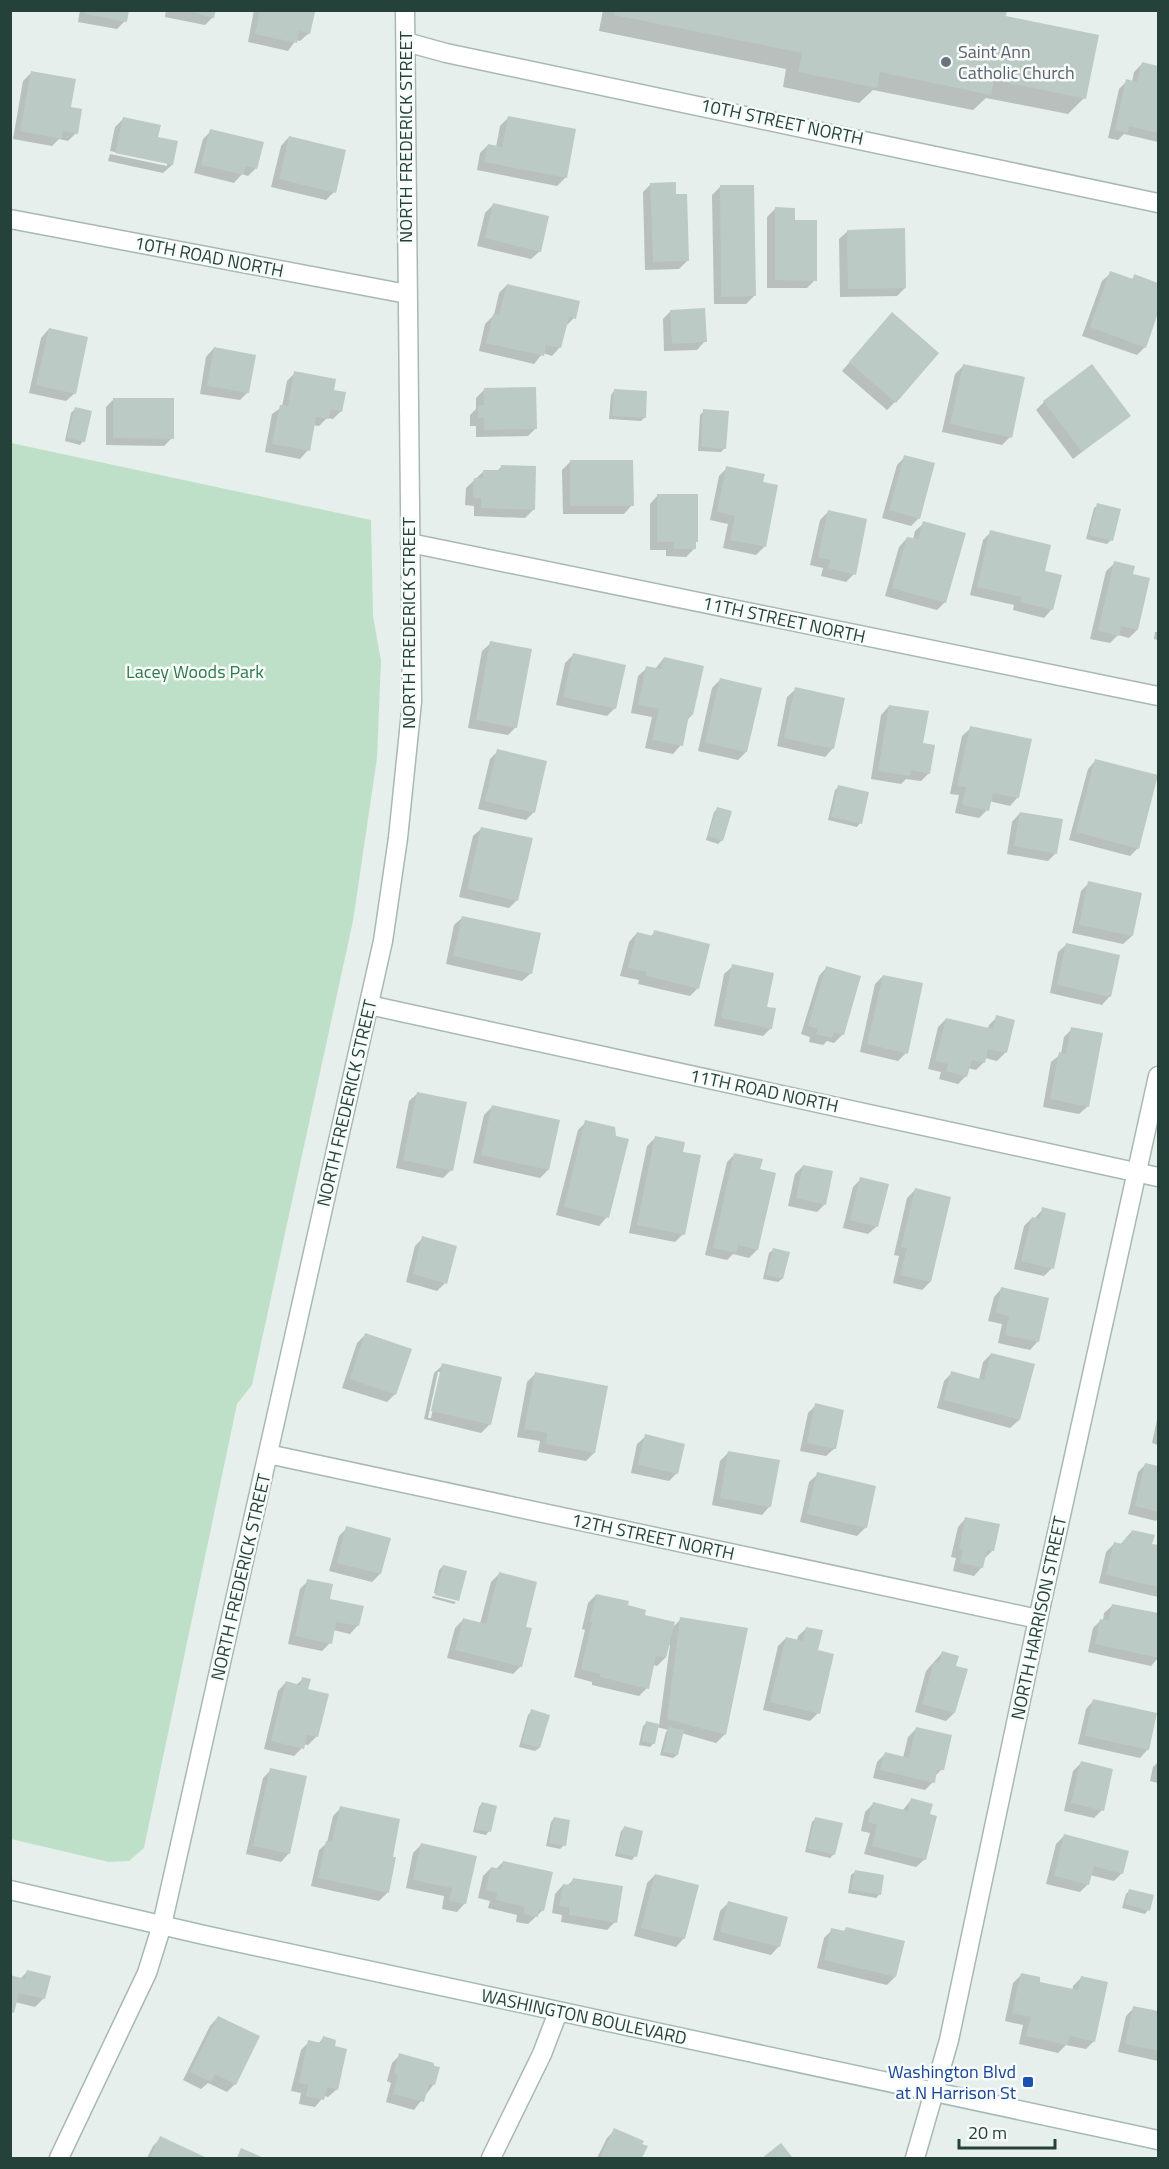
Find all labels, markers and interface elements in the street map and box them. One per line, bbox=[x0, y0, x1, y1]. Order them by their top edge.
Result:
street label: NORTH FREDERICK STREET bbox=[392, 31, 419, 243]
place label: Saint Ann Catholic Church bbox=[958, 38, 1075, 86]
marker: Saint Ann Catholic Church bbox=[939, 55, 953, 69]
street label: 10TH STREET NORTH bbox=[698, 91, 866, 152]
street label: 10TH ROAD NORTH bbox=[132, 229, 286, 284]
street label: NORTH FREDERICK STREET bbox=[395, 517, 422, 729]
street label: 11TH STREET NORTH bbox=[700, 589, 868, 650]
park label: Lacey Woods Park bbox=[126, 658, 264, 685]
street label: NORTH FREDERICK STREET bbox=[310, 996, 384, 1209]
street label: 11TH ROAD NORTH bbox=[687, 1062, 841, 1119]
street label: NORTH FREDERICK STREET bbox=[204, 1470, 278, 1683]
street label: 12TH STREET NORTH bbox=[569, 1506, 737, 1567]
street label: NORTH HARRISON STREET bbox=[1004, 1513, 1073, 1722]
street label: WASHINGTON BOULEVARD bbox=[479, 1982, 689, 2051]
place label: Washington Blvd at N Harrison St bbox=[888, 2058, 1017, 2106]
marker: Washington Blvd at N Harrison St bbox=[1021, 2075, 1035, 2089]
scale bar bbox=[959, 2112, 1055, 2150]
text: 20 m bbox=[968, 2119, 1007, 2146]

